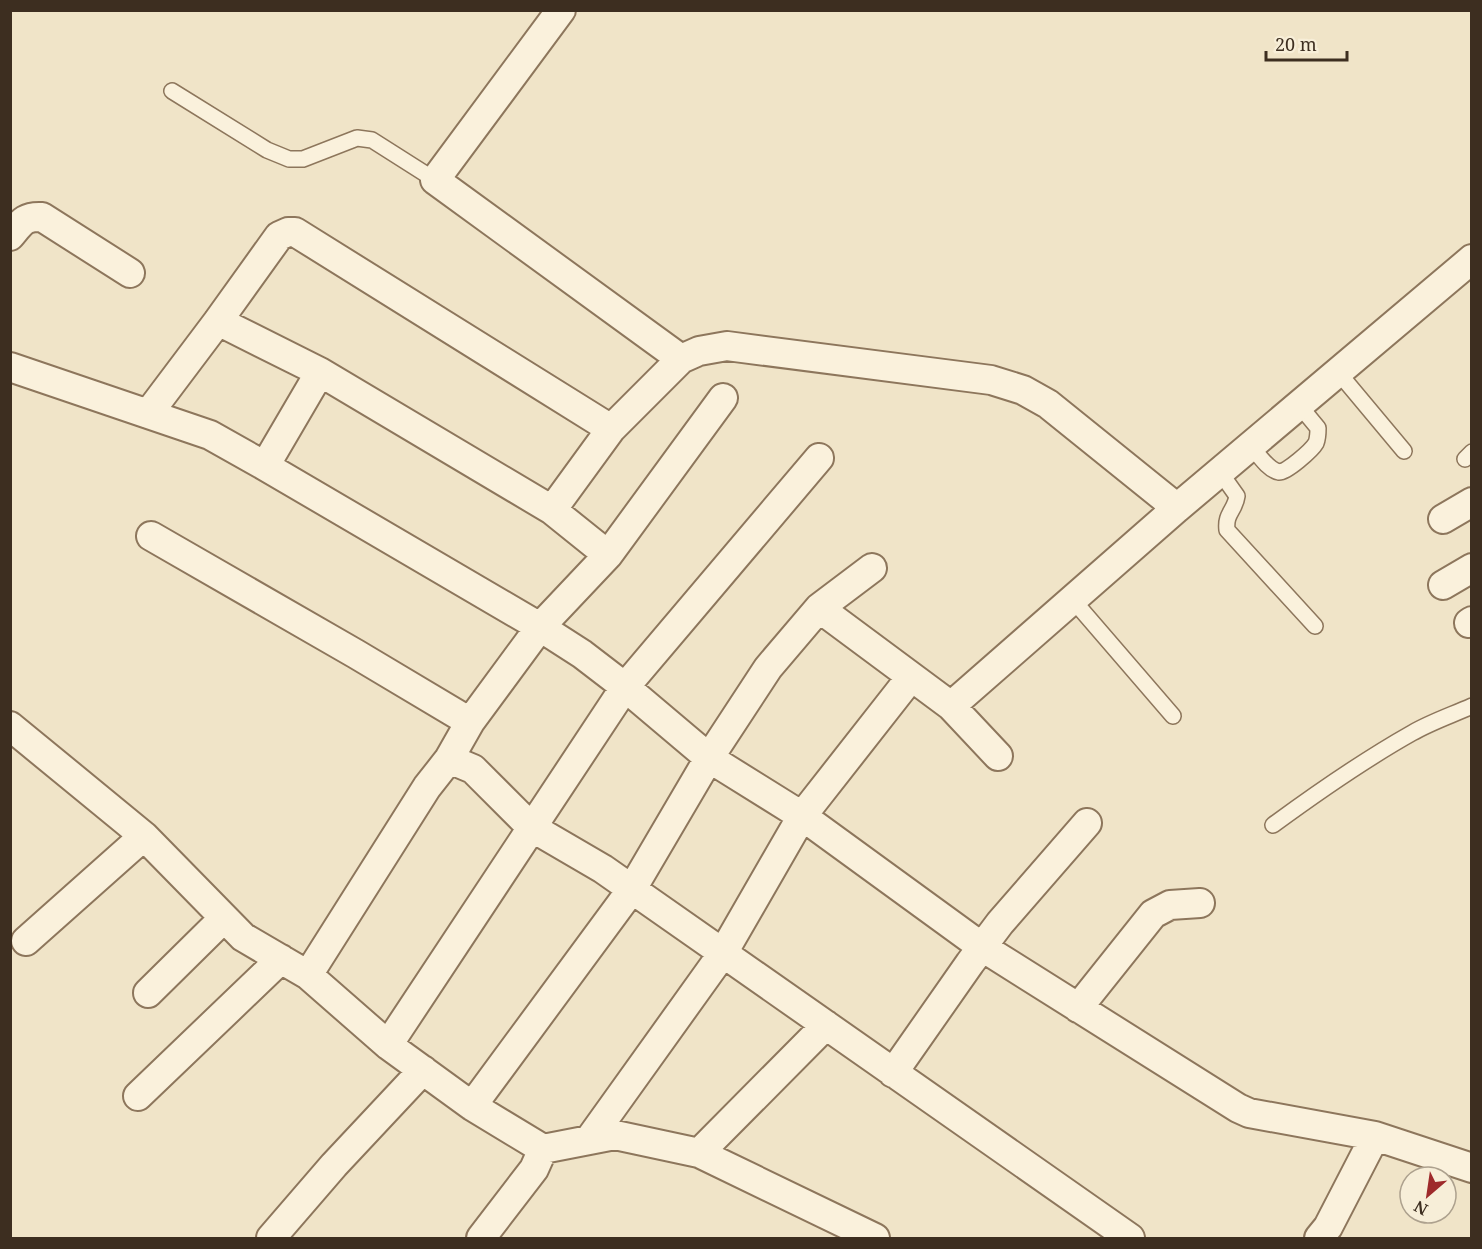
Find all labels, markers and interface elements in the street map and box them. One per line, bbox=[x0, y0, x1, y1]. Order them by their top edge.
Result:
scale bar bbox=[1266, 24, 1347, 62]
text: 20 m bbox=[1275, 32, 1317, 56]
north arrow bbox=[1398, 1165, 1458, 1225]
text: N bbox=[1410, 1195, 1432, 1221]

